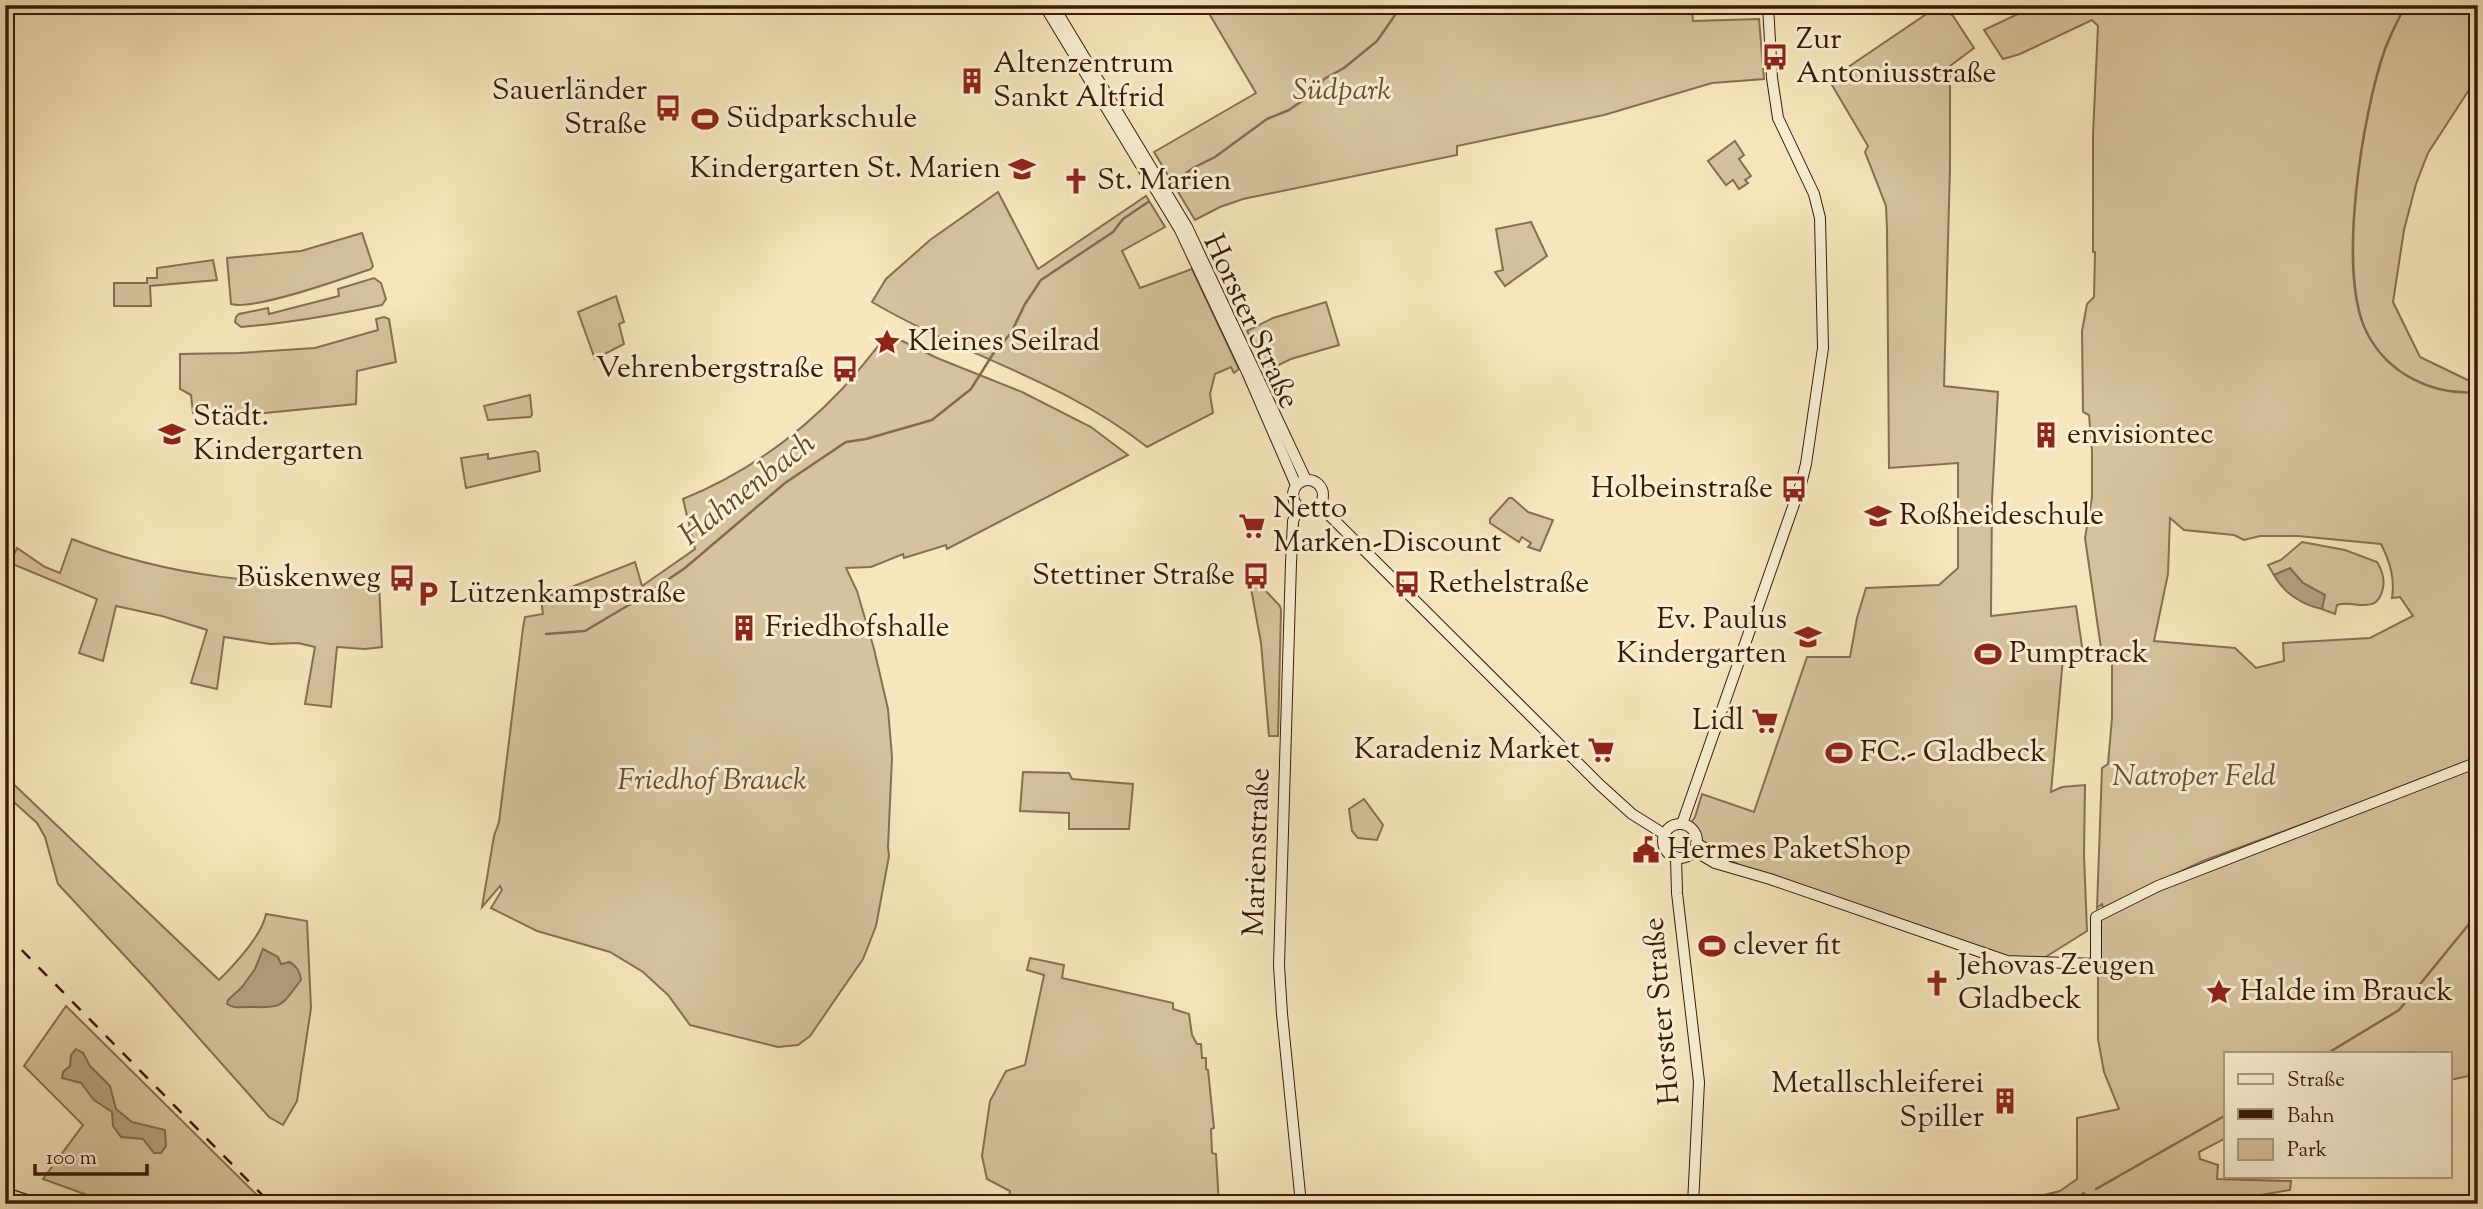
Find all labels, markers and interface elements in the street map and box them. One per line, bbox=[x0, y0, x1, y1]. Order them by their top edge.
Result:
place label: Zur Antoniusstraße bbox=[1796, 19, 1997, 96]
bus stop icon: Zur Antoniusstraße bbox=[1760, 42, 1790, 72]
place label: Altenzentrum Sankt Altfrid bbox=[993, 43, 1174, 120]
building icon: Altenzentrum Sankt Altfrid bbox=[957, 66, 987, 96]
place label: Sauerländer Straße bbox=[492, 70, 647, 147]
park label: Südpark bbox=[1293, 70, 1391, 113]
bus stop icon: Sauerländer Straße bbox=[653, 93, 683, 123]
place label: Südparkschule bbox=[726, 98, 917, 141]
sports icon: Südparkschule bbox=[690, 104, 720, 134]
place label: Kindergarten St. Marien bbox=[689, 148, 1001, 191]
school or university icon: Kindergarten St. Marien bbox=[1007, 154, 1037, 184]
place label: St. Marien bbox=[1097, 160, 1232, 203]
church icon: St. Marien bbox=[1061, 166, 1091, 196]
street label: Horster Straße bbox=[1191, 228, 1309, 416]
place label: Kleines Seilrad bbox=[908, 321, 1100, 364]
place icon: Kleines Seilrad bbox=[872, 327, 902, 357]
place label: Vehrenbergstraße bbox=[596, 348, 824, 391]
bus stop icon: Vehrenbergstraße bbox=[830, 354, 860, 384]
place label: Städt. Kindergarten bbox=[193, 396, 364, 473]
place label: envisiontec bbox=[2067, 414, 2214, 457]
school or university icon: Städt. Kindergarten bbox=[157, 419, 187, 449]
building icon: envisiontec bbox=[2031, 420, 2061, 450]
water label: Hahnenbach bbox=[670, 422, 826, 558]
place label: Holbeinstraße bbox=[1591, 468, 1773, 511]
bus stop icon: Holbeinstraße bbox=[1779, 474, 1809, 504]
place label: Netto Marken-Discount bbox=[1273, 488, 1501, 565]
place label: Roßheideschule bbox=[1899, 495, 2104, 538]
school or university icon: Roßheideschule bbox=[1863, 501, 1893, 531]
supermarket icon: Netto Marken-Discount bbox=[1237, 511, 1267, 541]
place label: Stettiner Straße bbox=[1032, 555, 1235, 598]
place label: Büskenweg bbox=[236, 557, 381, 600]
bus stop icon: Stettiner Straße bbox=[1241, 561, 1271, 591]
bus stop icon: Büskenweg bbox=[387, 563, 417, 593]
place label: Rethelstraße bbox=[1428, 563, 1589, 606]
bus stop icon: Rethelstraße bbox=[1392, 569, 1422, 599]
place label: Lützenkampstraße bbox=[449, 573, 686, 616]
parking icon: Lützenkampstraße bbox=[413, 579, 443, 609]
place label: Ev. Paulus Kindergarten bbox=[1616, 599, 1787, 676]
place label: Friedhofshalle bbox=[765, 607, 949, 650]
building icon: Friedhofshalle bbox=[729, 613, 759, 643]
school or university icon: Ev. Paulus Kindergarten bbox=[1793, 622, 1823, 652]
place label: Pumptrack bbox=[2009, 633, 2148, 676]
sports icon: Pumptrack bbox=[1973, 639, 2003, 669]
place label: Lidl bbox=[1692, 700, 1744, 743]
supermarket icon: Lidl bbox=[1750, 706, 1780, 736]
place label: Karadeniz Market bbox=[1354, 729, 1580, 772]
place label: FC.- Gladbeck bbox=[1860, 732, 2046, 775]
supermarket icon: Karadeniz Market bbox=[1586, 735, 1616, 765]
sports icon: FC.- Gladbeck bbox=[1824, 738, 1854, 768]
park label: Natroper Feld bbox=[2112, 756, 2276, 799]
park label: Friedhof Brauck bbox=[617, 760, 807, 803]
street label: Marienstraße bbox=[1234, 767, 1282, 937]
place label: Hermes PaketShop bbox=[1667, 829, 1911, 872]
public building icon: Hermes PaketShop bbox=[1631, 835, 1661, 865]
street label: Horster Straße bbox=[1633, 915, 1693, 1107]
place label: clever fit bbox=[1733, 925, 1841, 968]
sports icon: clever fit bbox=[1697, 931, 1727, 961]
place label: Jehovas Zeugen Gladbeck bbox=[1956, 945, 2156, 1022]
church icon: Jehovas Zeugen Gladbeck bbox=[1922, 968, 1952, 998]
place label: Halde im Brauck bbox=[2240, 971, 2453, 1014]
place icon: Halde im Brauck bbox=[2204, 977, 2234, 1007]
legend bbox=[2224, 1052, 2452, 1178]
place label: Metallschleiferei Spiller bbox=[1771, 1063, 1984, 1140]
text: Straße bbox=[2287, 1066, 2345, 1096]
building icon: Metallschleiferei Spiller bbox=[1990, 1086, 2020, 1116]
text: Bahn bbox=[2287, 1102, 2335, 1132]
scale bar bbox=[35, 1132, 147, 1176]
text: Park bbox=[2287, 1136, 2328, 1166]
text: 100 m bbox=[46, 1144, 97, 1174]

